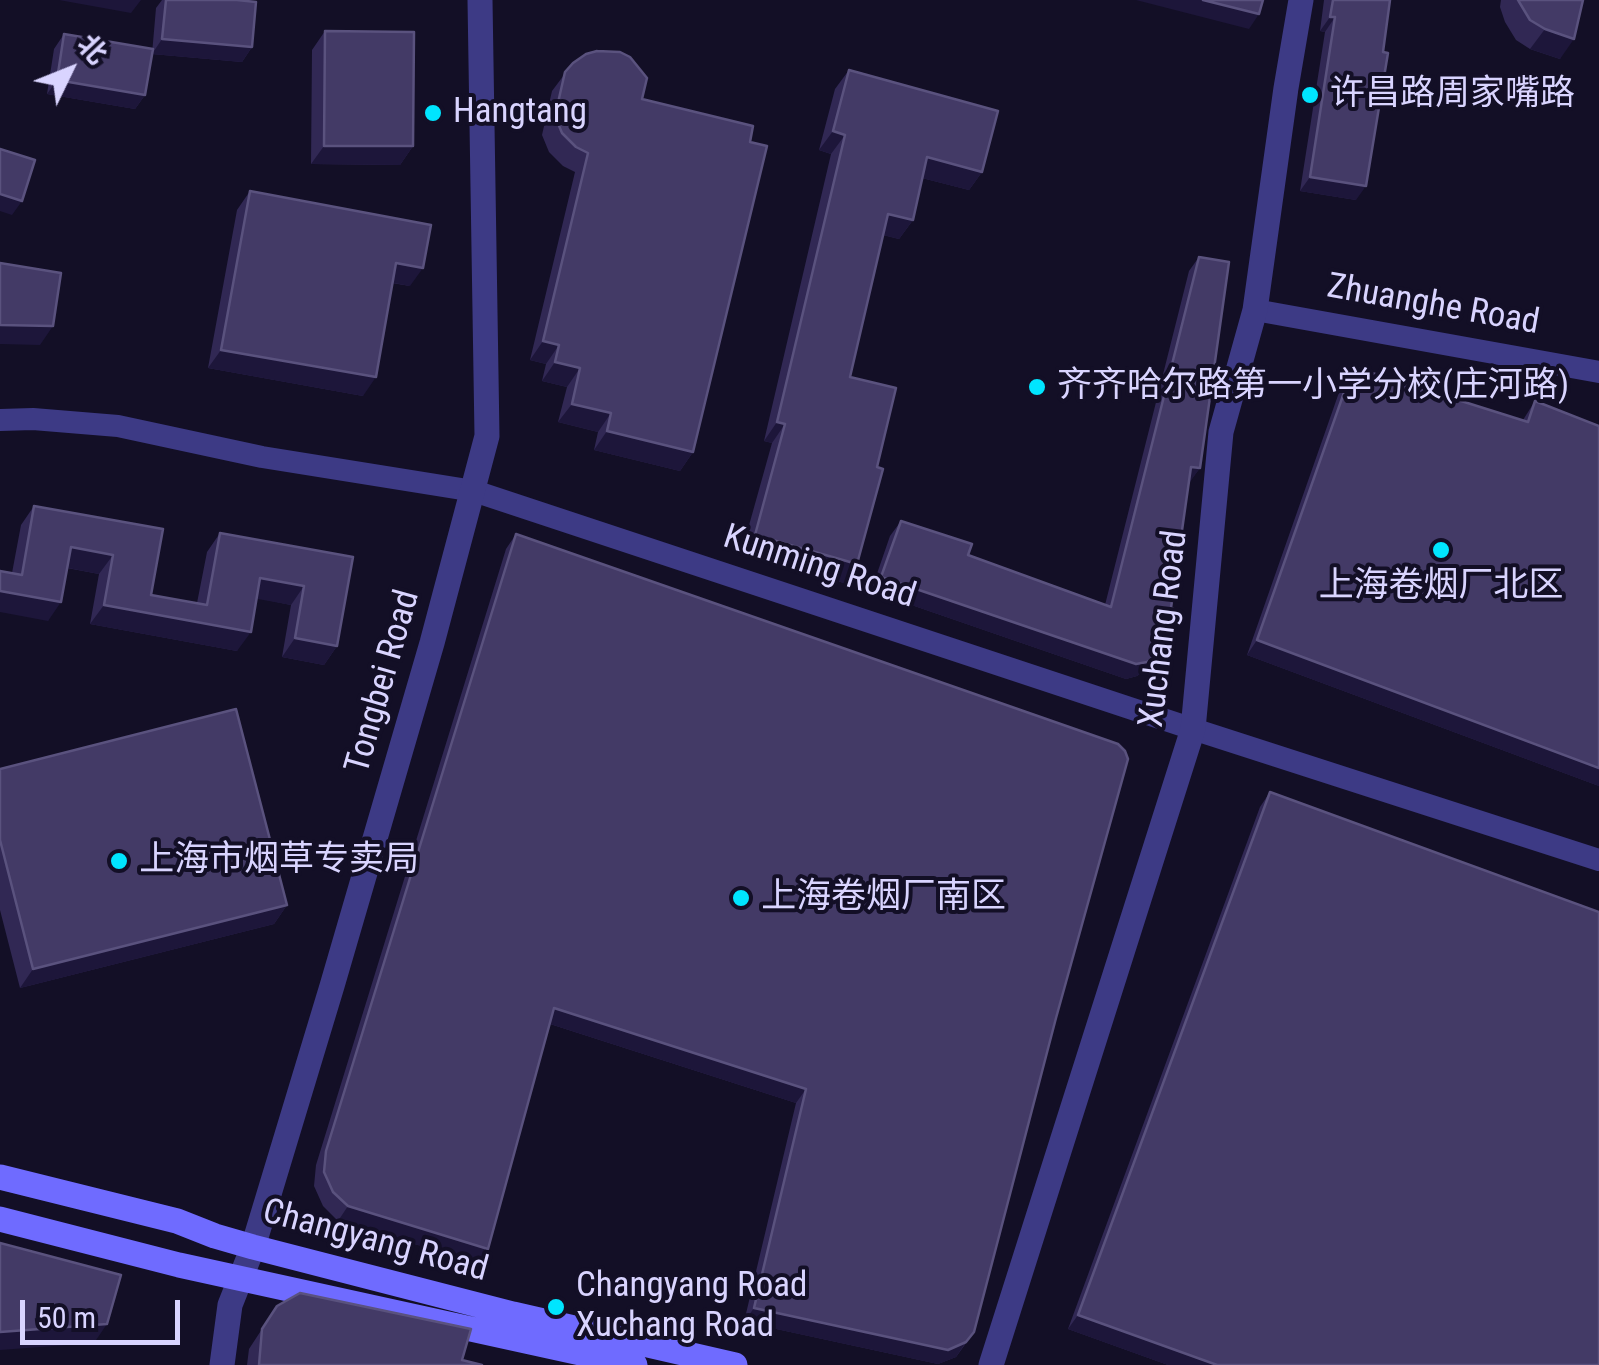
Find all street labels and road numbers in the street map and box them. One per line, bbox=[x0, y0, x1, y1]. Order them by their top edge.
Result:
street label: Zhuanghe Road bbox=[1324, 267, 1542, 345]
street label: Kunming Road bbox=[718, 517, 920, 619]
street label: Xuchang Road bbox=[1132, 528, 1198, 730]
street label: Tongbei Road bbox=[338, 586, 430, 778]
street label: Changyang Road bbox=[258, 1192, 492, 1292]

